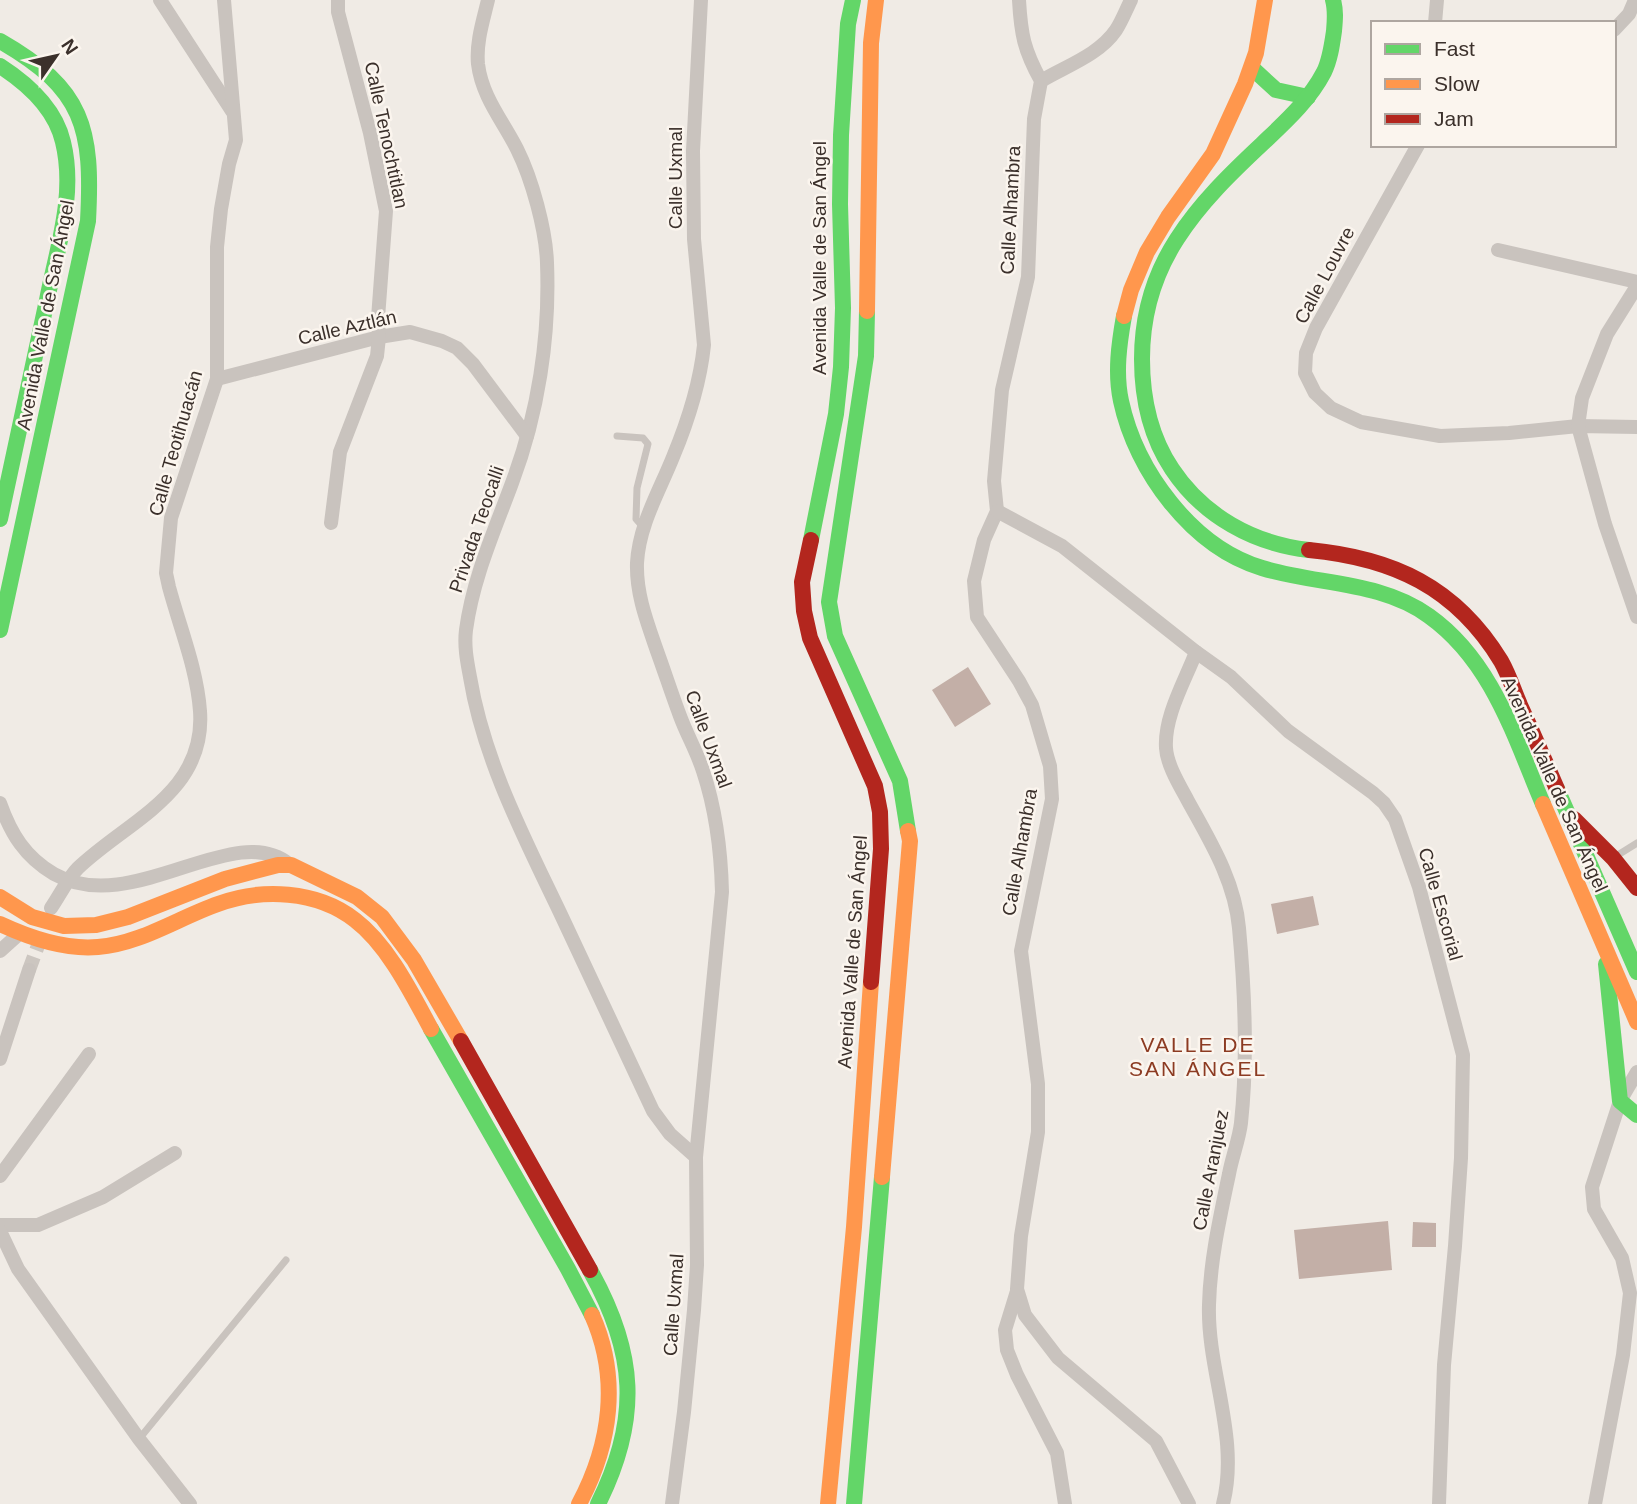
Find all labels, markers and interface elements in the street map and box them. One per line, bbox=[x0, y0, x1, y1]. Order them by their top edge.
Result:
north arrow bbox=[21, 21, 91, 91]
legend bbox=[1371, 21, 1616, 147]
text: N bbox=[57, 35, 82, 58]
text: Fast bbox=[1434, 37, 1475, 60]
street label: Calle Tenochtitlan bbox=[361, 60, 412, 210]
text: Slow bbox=[1434, 72, 1480, 95]
text: Jam bbox=[1434, 107, 1474, 130]
street label: Calle Uxmal bbox=[665, 127, 686, 229]
street label: Avenida Valle de San Ángel bbox=[809, 141, 830, 375]
street label: Calle Alhambra bbox=[997, 145, 1024, 275]
street label: Avenida Valle de San Ángel bbox=[13, 198, 78, 432]
street label: Calle Louvre bbox=[1290, 223, 1359, 327]
street label: Calle Aztlán bbox=[296, 306, 398, 349]
street label: Calle Teotihuacán bbox=[145, 368, 206, 518]
street label: Privada Teocalli bbox=[445, 463, 508, 595]
street label: Avenida Valle de San Ángel bbox=[1497, 673, 1612, 895]
street label: Calle Uxmal bbox=[681, 687, 736, 791]
street label: Calle Alhambra bbox=[998, 786, 1041, 917]
street label: Avenida Valle de San Ángel bbox=[834, 835, 871, 1069]
street label: Calle Escorial bbox=[1414, 845, 1467, 963]
district label: VALLE DE SAN ÁNGEL bbox=[1129, 1033, 1267, 1080]
street label: Calle Aranjuez bbox=[1188, 1108, 1232, 1232]
street label: Calle Uxmal bbox=[659, 1253, 688, 1357]

